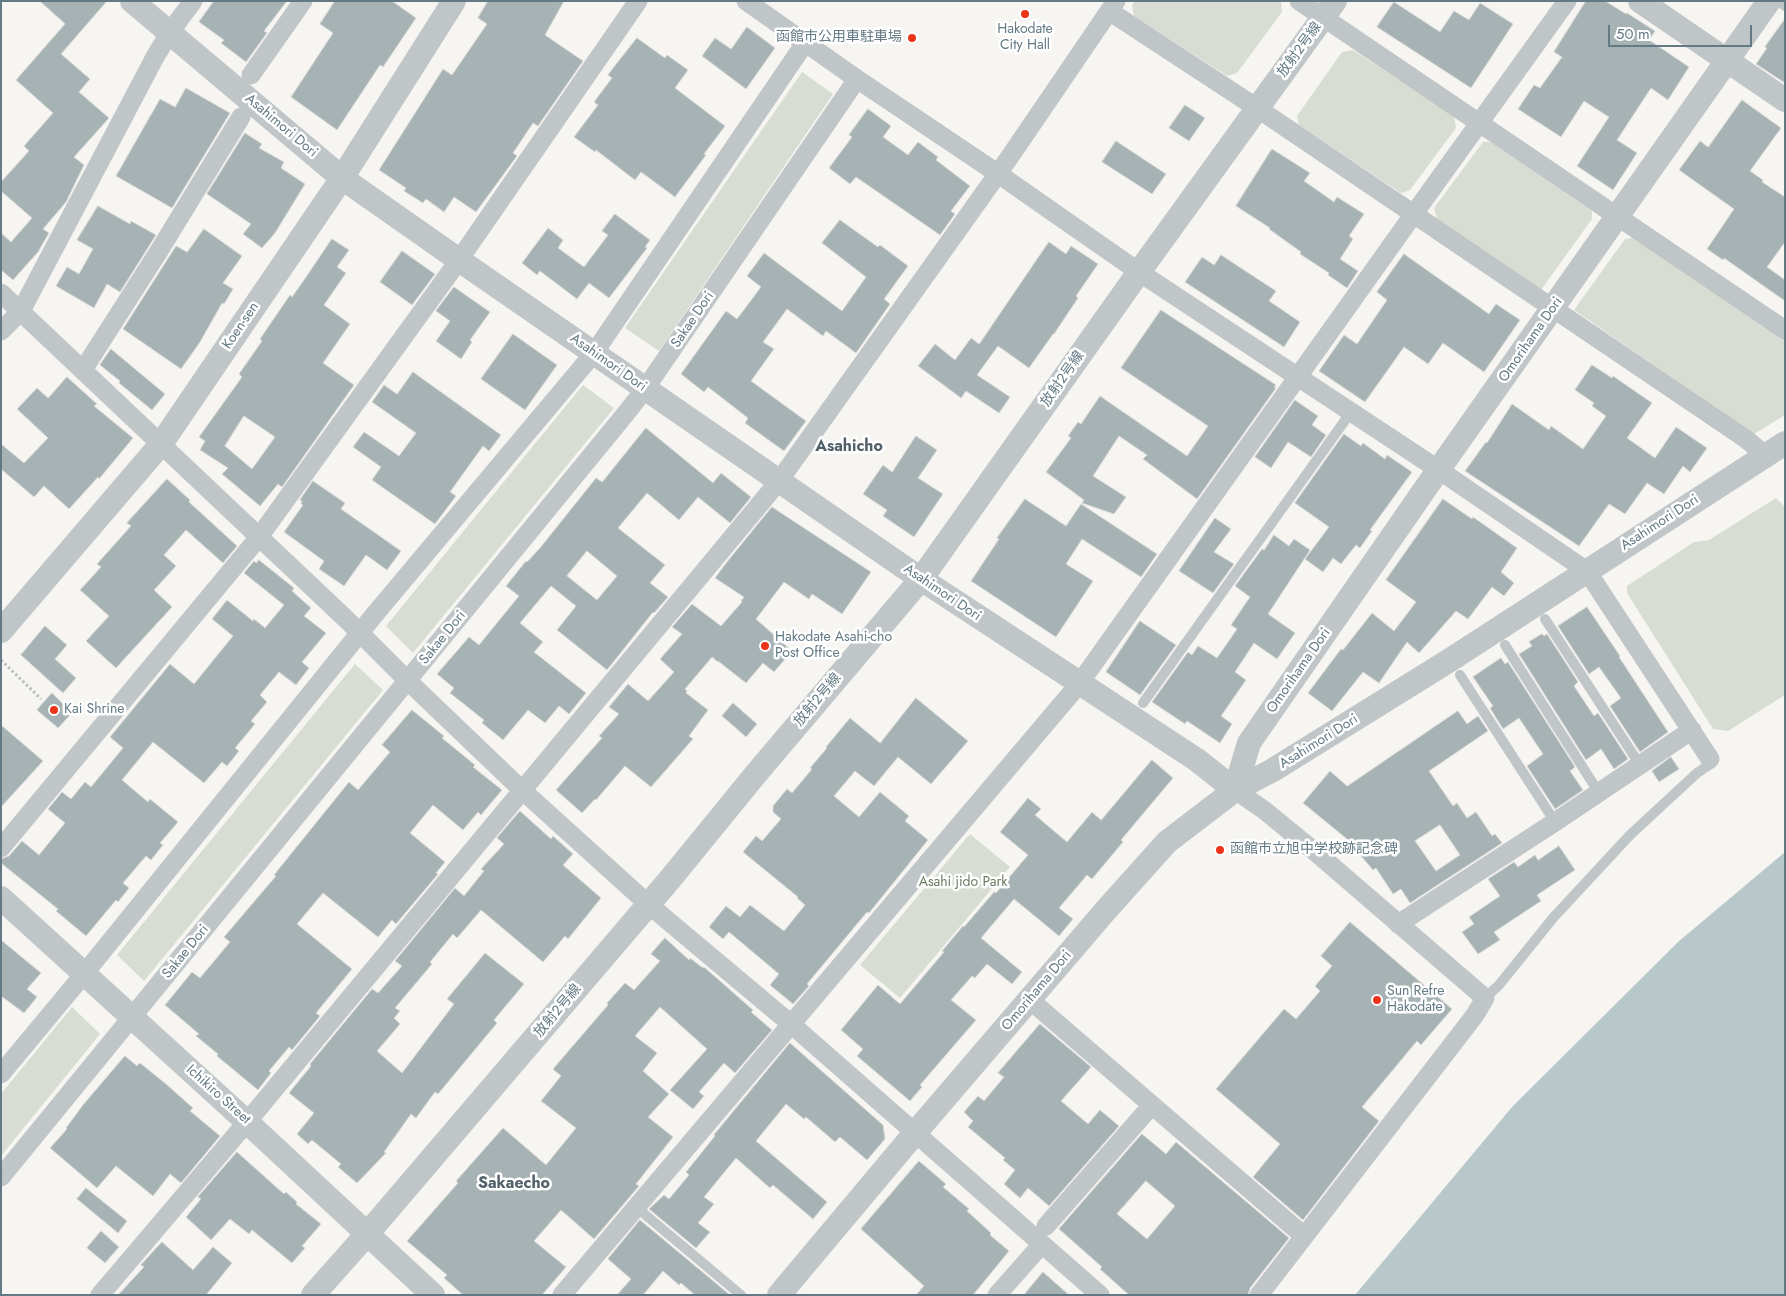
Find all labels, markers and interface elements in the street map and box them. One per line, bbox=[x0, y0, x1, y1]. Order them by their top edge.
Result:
marker: Hakodate City Hall bbox=[1019, 8, 1031, 20]
scale bar bbox=[1611, 15, 1755, 47]
street label: 放射2号線 bbox=[1274, 19, 1326, 81]
place label: Hakodate City Hall bbox=[997, 22, 1053, 54]
text: 50 m bbox=[1616, 23, 1650, 45]
place label: 函館市公用車駐車場 bbox=[776, 30, 902, 46]
marker: 函館市公用車駐車場 bbox=[906, 32, 918, 44]
street label: Asahimori Dori bbox=[241, 91, 321, 161]
street label: Sakae Dori bbox=[668, 289, 718, 351]
street label: Omorihama Dori bbox=[1496, 294, 1566, 386]
street label: Koen-sen bbox=[219, 299, 263, 353]
street label: Asahimori Dori bbox=[567, 330, 649, 396]
street label: 放射2号線 bbox=[1038, 348, 1088, 410]
district label: Asahicho bbox=[815, 437, 883, 457]
street label: Asahimori Dori bbox=[1618, 492, 1702, 554]
street label: Asahimori Dori bbox=[900, 561, 984, 625]
street label: Sakae Dori bbox=[416, 608, 470, 668]
street label: Omorihama Dori bbox=[1264, 625, 1334, 717]
place label: Hakodate Asahi-cho Post Office bbox=[775, 630, 892, 662]
marker: Hakodate Asahi-cho Post Office bbox=[759, 640, 771, 652]
street label: 放射2号線 bbox=[791, 670, 845, 730]
place label: Kai Shrine bbox=[64, 702, 125, 718]
marker: Kai Shrine bbox=[48, 704, 60, 716]
street label: Asahimori Dori bbox=[1277, 711, 1361, 773]
place label: 函館市立旭中学校跡記念碑 bbox=[1230, 842, 1398, 858]
marker: 函館市立旭中学校跡記念碑 bbox=[1214, 844, 1226, 856]
park label: Asahi jido Park bbox=[919, 875, 1007, 891]
street label: Sakae Dori bbox=[159, 922, 213, 982]
street label: Omorihama Dori bbox=[999, 947, 1075, 1035]
street label: 放射2号線 bbox=[531, 981, 585, 1041]
place label: Sun Refre Hakodate bbox=[1387, 984, 1444, 1016]
marker: Sun Refre Hakodate bbox=[1371, 994, 1383, 1006]
street label: Ichikiro Street bbox=[182, 1062, 254, 1128]
district label: Sakaecho bbox=[478, 1174, 550, 1194]

